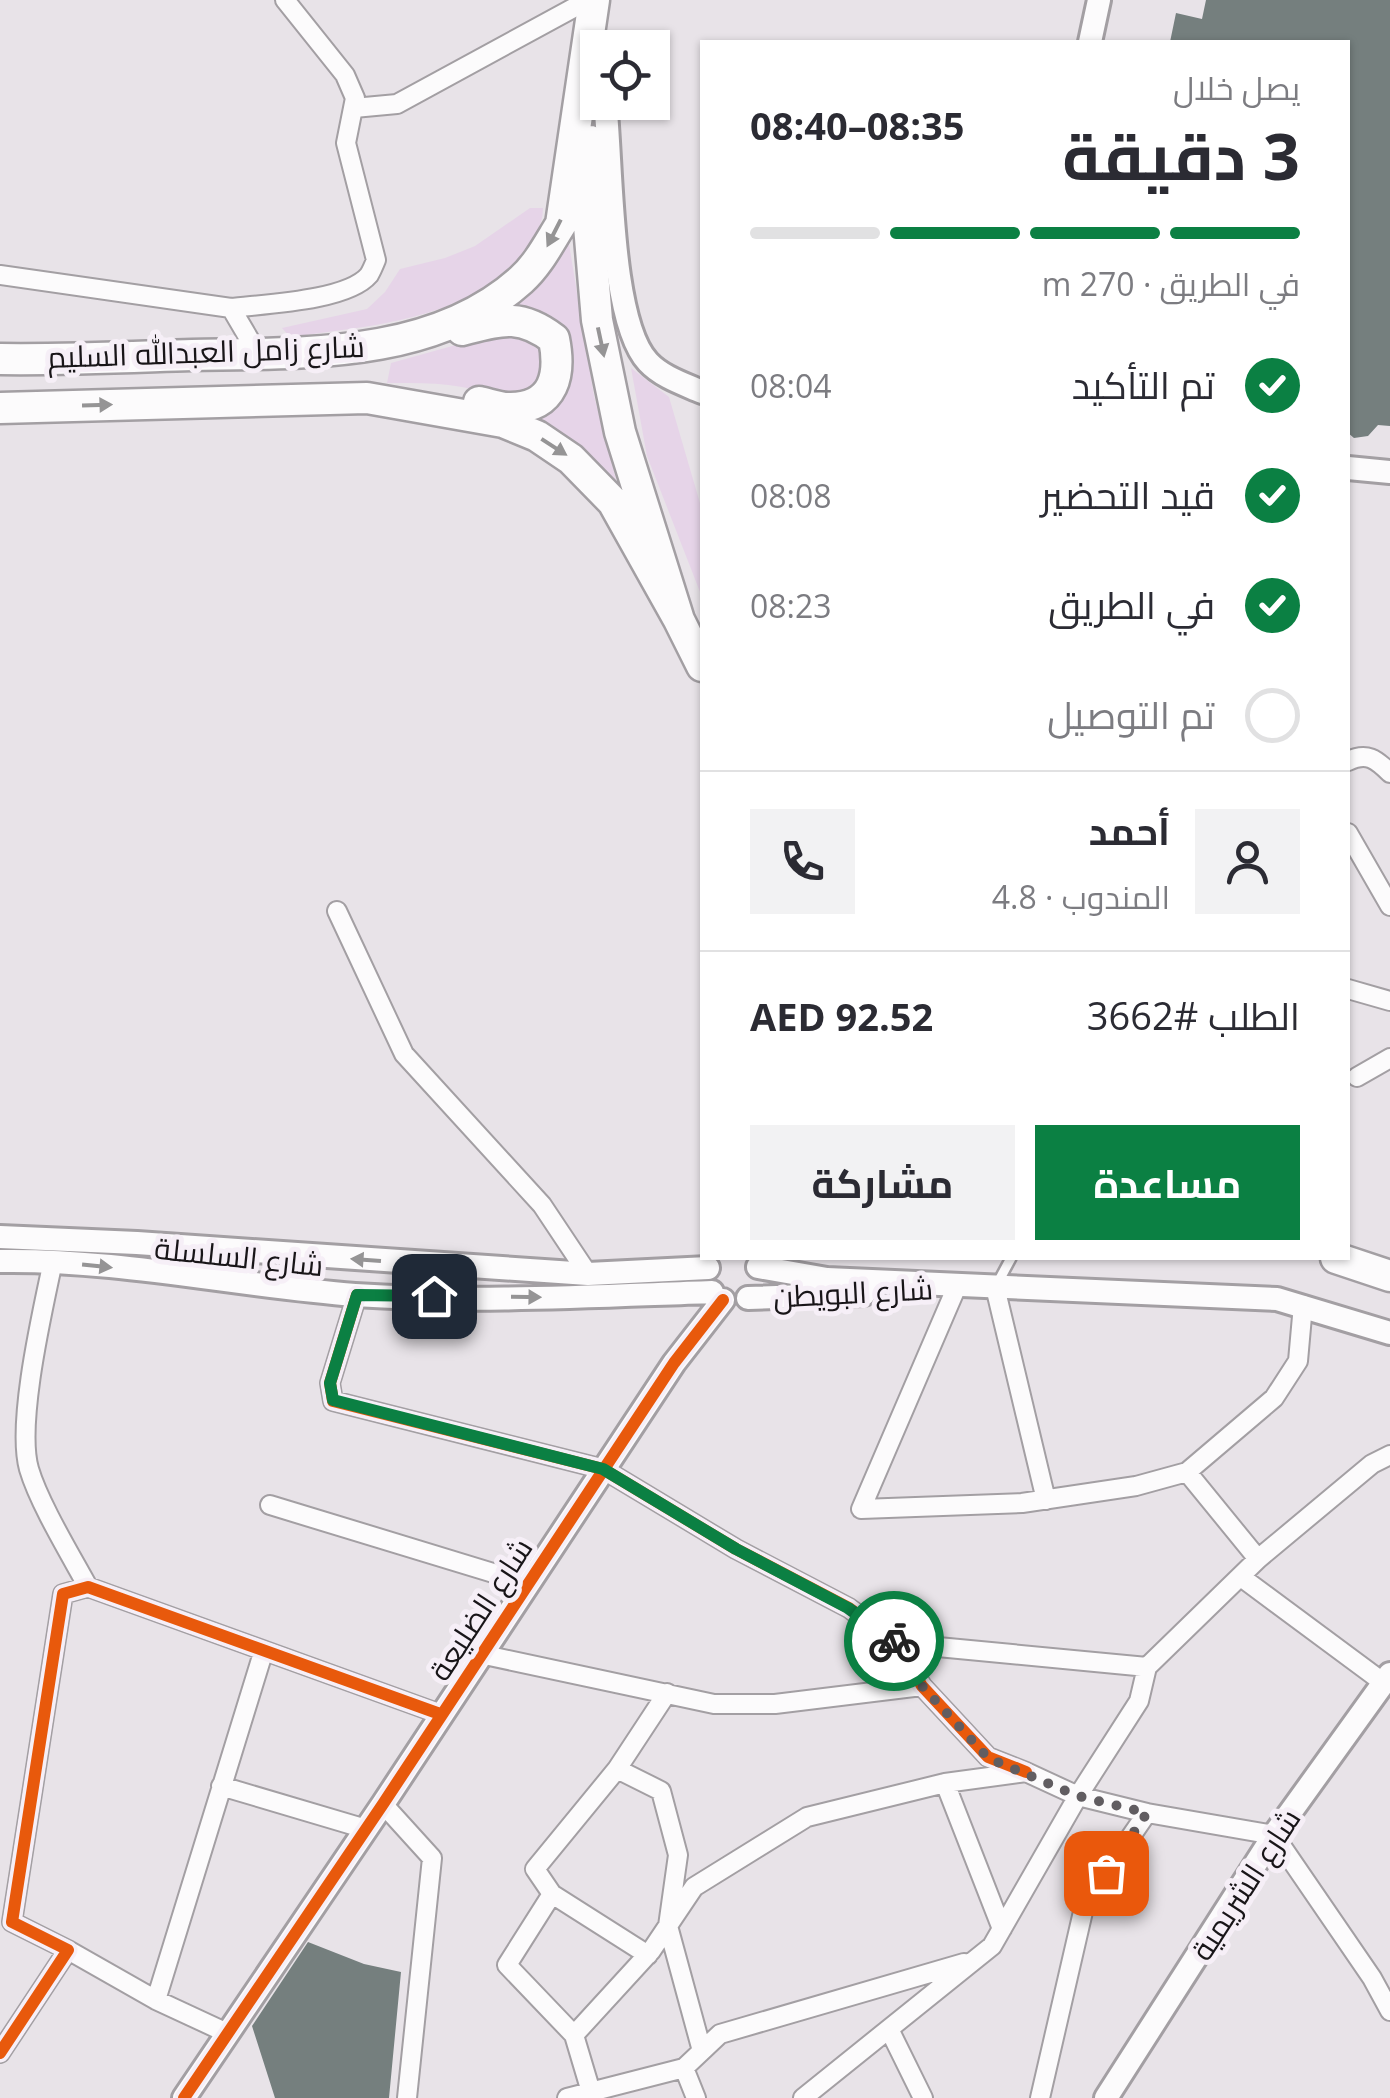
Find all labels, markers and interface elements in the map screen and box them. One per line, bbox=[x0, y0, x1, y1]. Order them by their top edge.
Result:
map controls bbox=[580, 30, 670, 120]
button: locate bbox=[580, 30, 670, 120]
text: يصل خلال bbox=[1173, 66, 1300, 109]
text: 08:35–08:40 bbox=[750, 99, 965, 151]
text: 3 دقيقة bbox=[1062, 111, 1300, 199]
one-way arrow bbox=[546, 219, 563, 248]
text: في الطريق · 270 m bbox=[1042, 262, 1300, 305]
street label: شارع زامل العبدالله السليم bbox=[47, 325, 365, 378]
one-way arrow bbox=[594, 326, 610, 357]
text: تم التأكيد bbox=[1072, 358, 1215, 410]
icon: check bbox=[1245, 358, 1300, 413]
text: 08:04 bbox=[750, 364, 832, 407]
one-way arrow bbox=[82, 397, 114, 413]
one-way arrow bbox=[540, 438, 568, 456]
text: قيد التحضير bbox=[1041, 468, 1215, 520]
icon: check bbox=[1245, 468, 1300, 523]
text: 08:08 bbox=[750, 474, 832, 517]
text: في الطريق bbox=[1048, 578, 1215, 630]
icon: check bbox=[1245, 578, 1300, 633]
text: 08:23 bbox=[750, 584, 832, 627]
text: تم التوصيل bbox=[1047, 688, 1215, 740]
text: أحمد bbox=[1089, 804, 1170, 856]
button: phone bbox=[750, 809, 855, 914]
button: person bbox=[1195, 809, 1300, 914]
text: المندوب · 4.8 bbox=[992, 875, 1170, 918]
text: الطلب #3662 bbox=[1087, 989, 1300, 1041]
text: AED 92.52 bbox=[750, 990, 933, 1042]
button: مشاركة bbox=[750, 1125, 1015, 1240]
button: مساعدة bbox=[1035, 1125, 1300, 1240]
street label: شارع السلسلة bbox=[152, 1227, 325, 1286]
one-way arrow bbox=[350, 1251, 382, 1267]
pin bbox=[392, 1254, 477, 1339]
one-way arrow bbox=[82, 1258, 114, 1274]
street label: شارع البويطن bbox=[772, 1267, 934, 1318]
icon: home bbox=[407, 1269, 462, 1324]
one-way arrow bbox=[510, 1289, 542, 1305]
street label: شارع الضليعة bbox=[419, 1530, 542, 1689]
courier bbox=[844, 1591, 944, 1691]
icon: bike bbox=[867, 1614, 922, 1669]
street label: شارع الشريمية bbox=[1181, 1800, 1310, 1968]
pin bbox=[1064, 1831, 1149, 1916]
icon: bag bbox=[1079, 1846, 1134, 1901]

